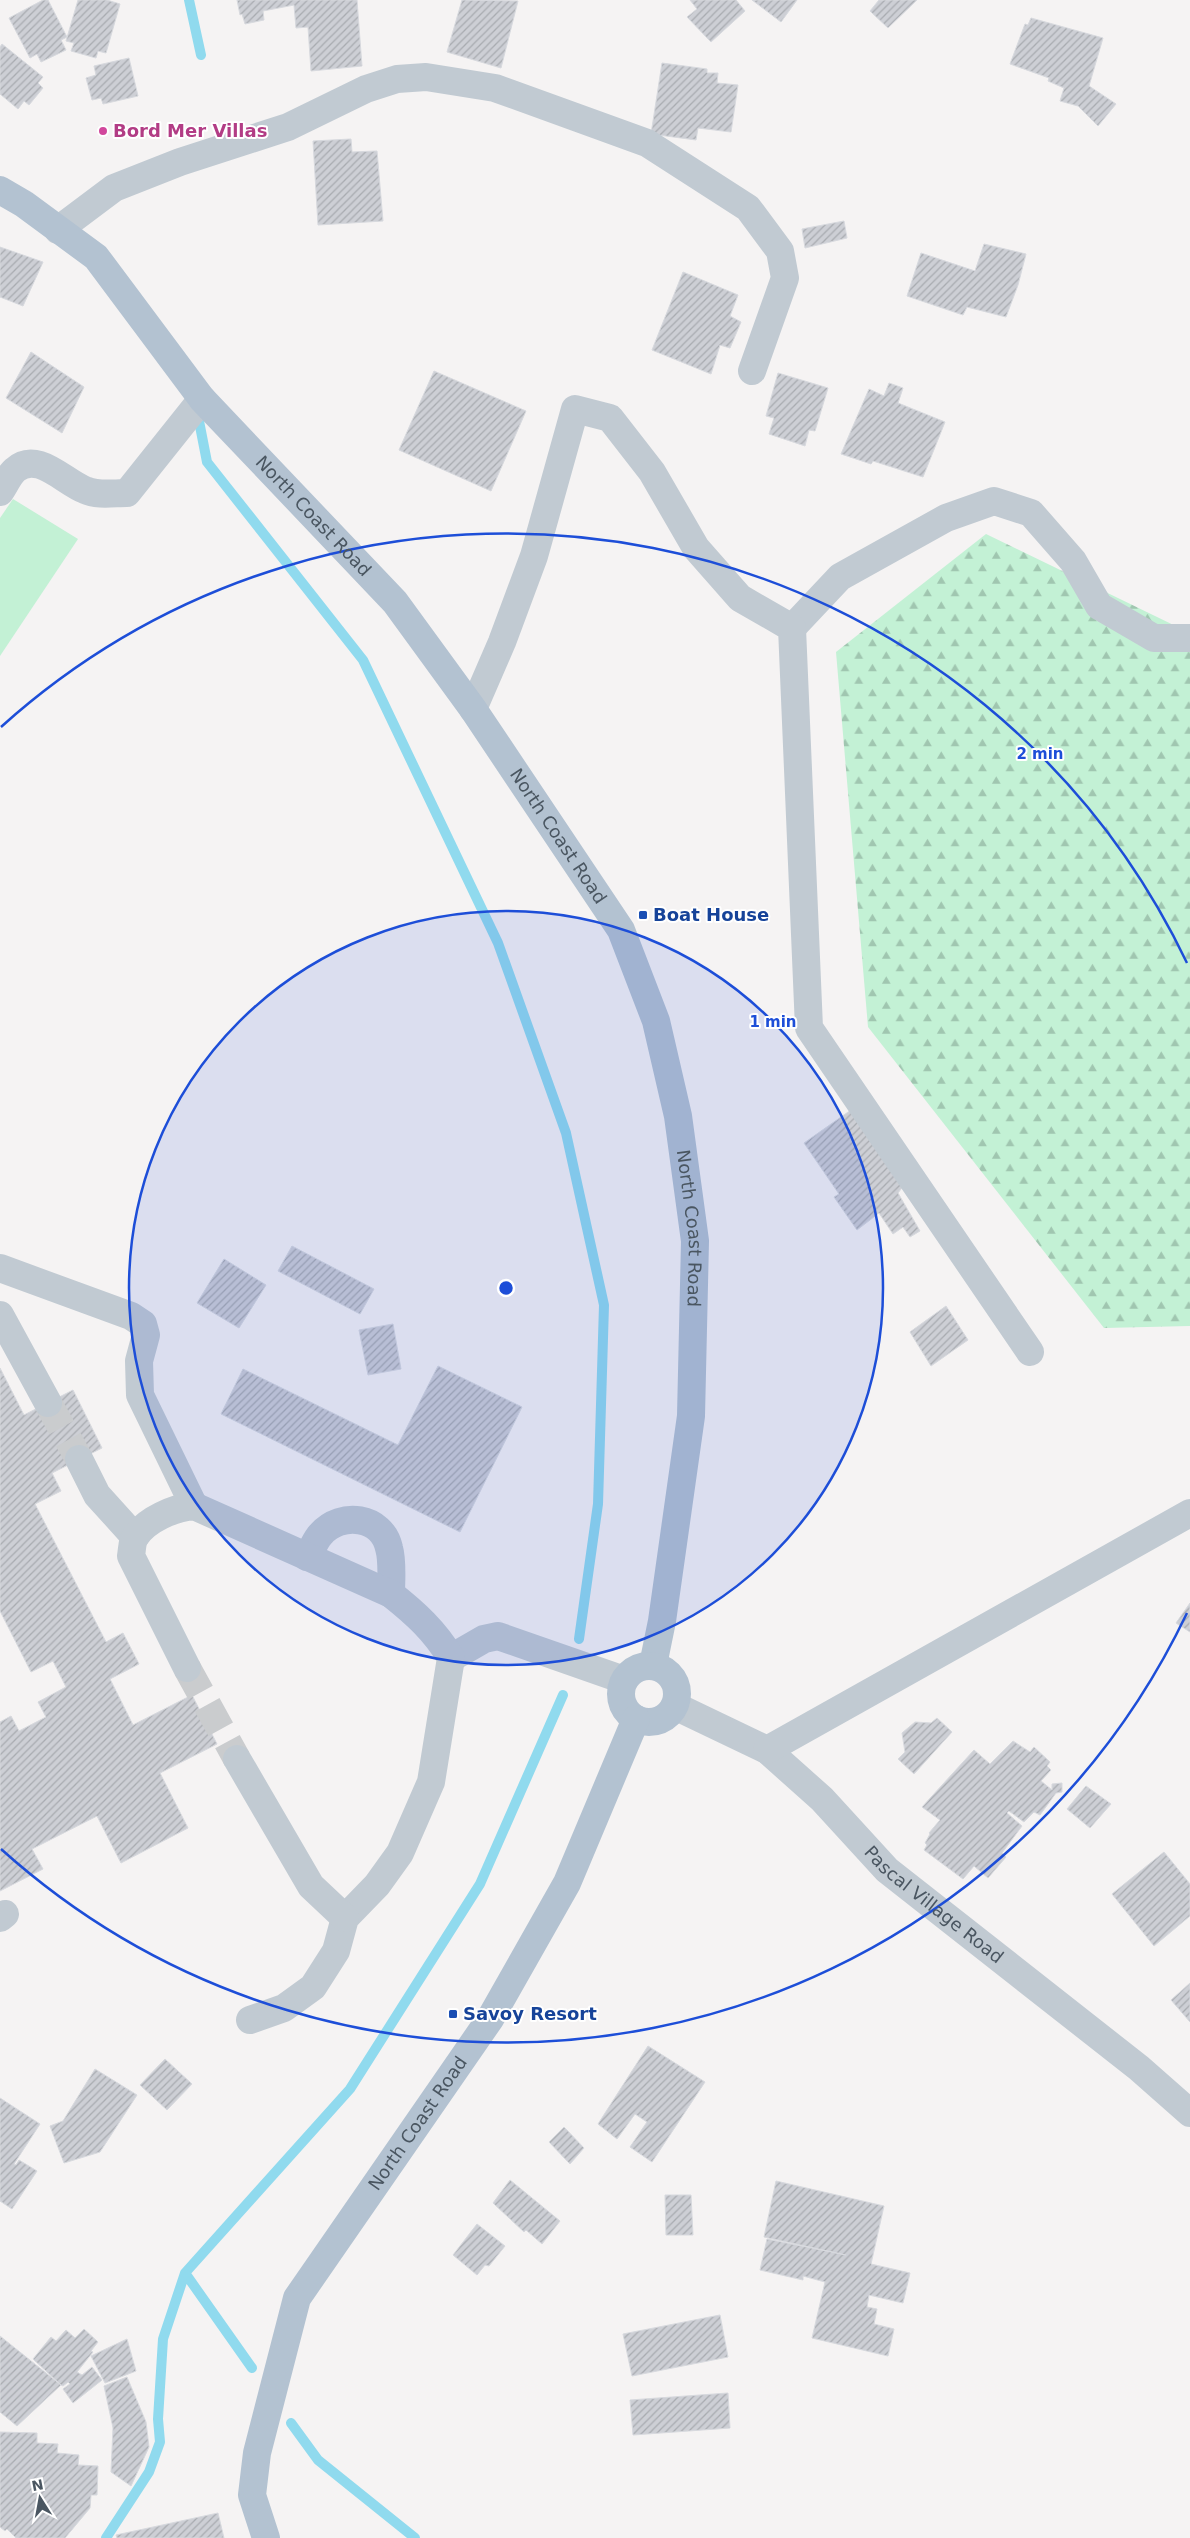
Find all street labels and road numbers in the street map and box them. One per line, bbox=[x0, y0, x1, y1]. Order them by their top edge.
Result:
street label: North Coast Road bbox=[252, 451, 376, 580]
street label: North Coast Road bbox=[506, 764, 611, 907]
street label: North Coast Road bbox=[673, 1148, 706, 1307]
street label: Pascal Village Road bbox=[860, 1841, 1008, 1967]
street label: North Coast Road bbox=[364, 2052, 471, 2194]

